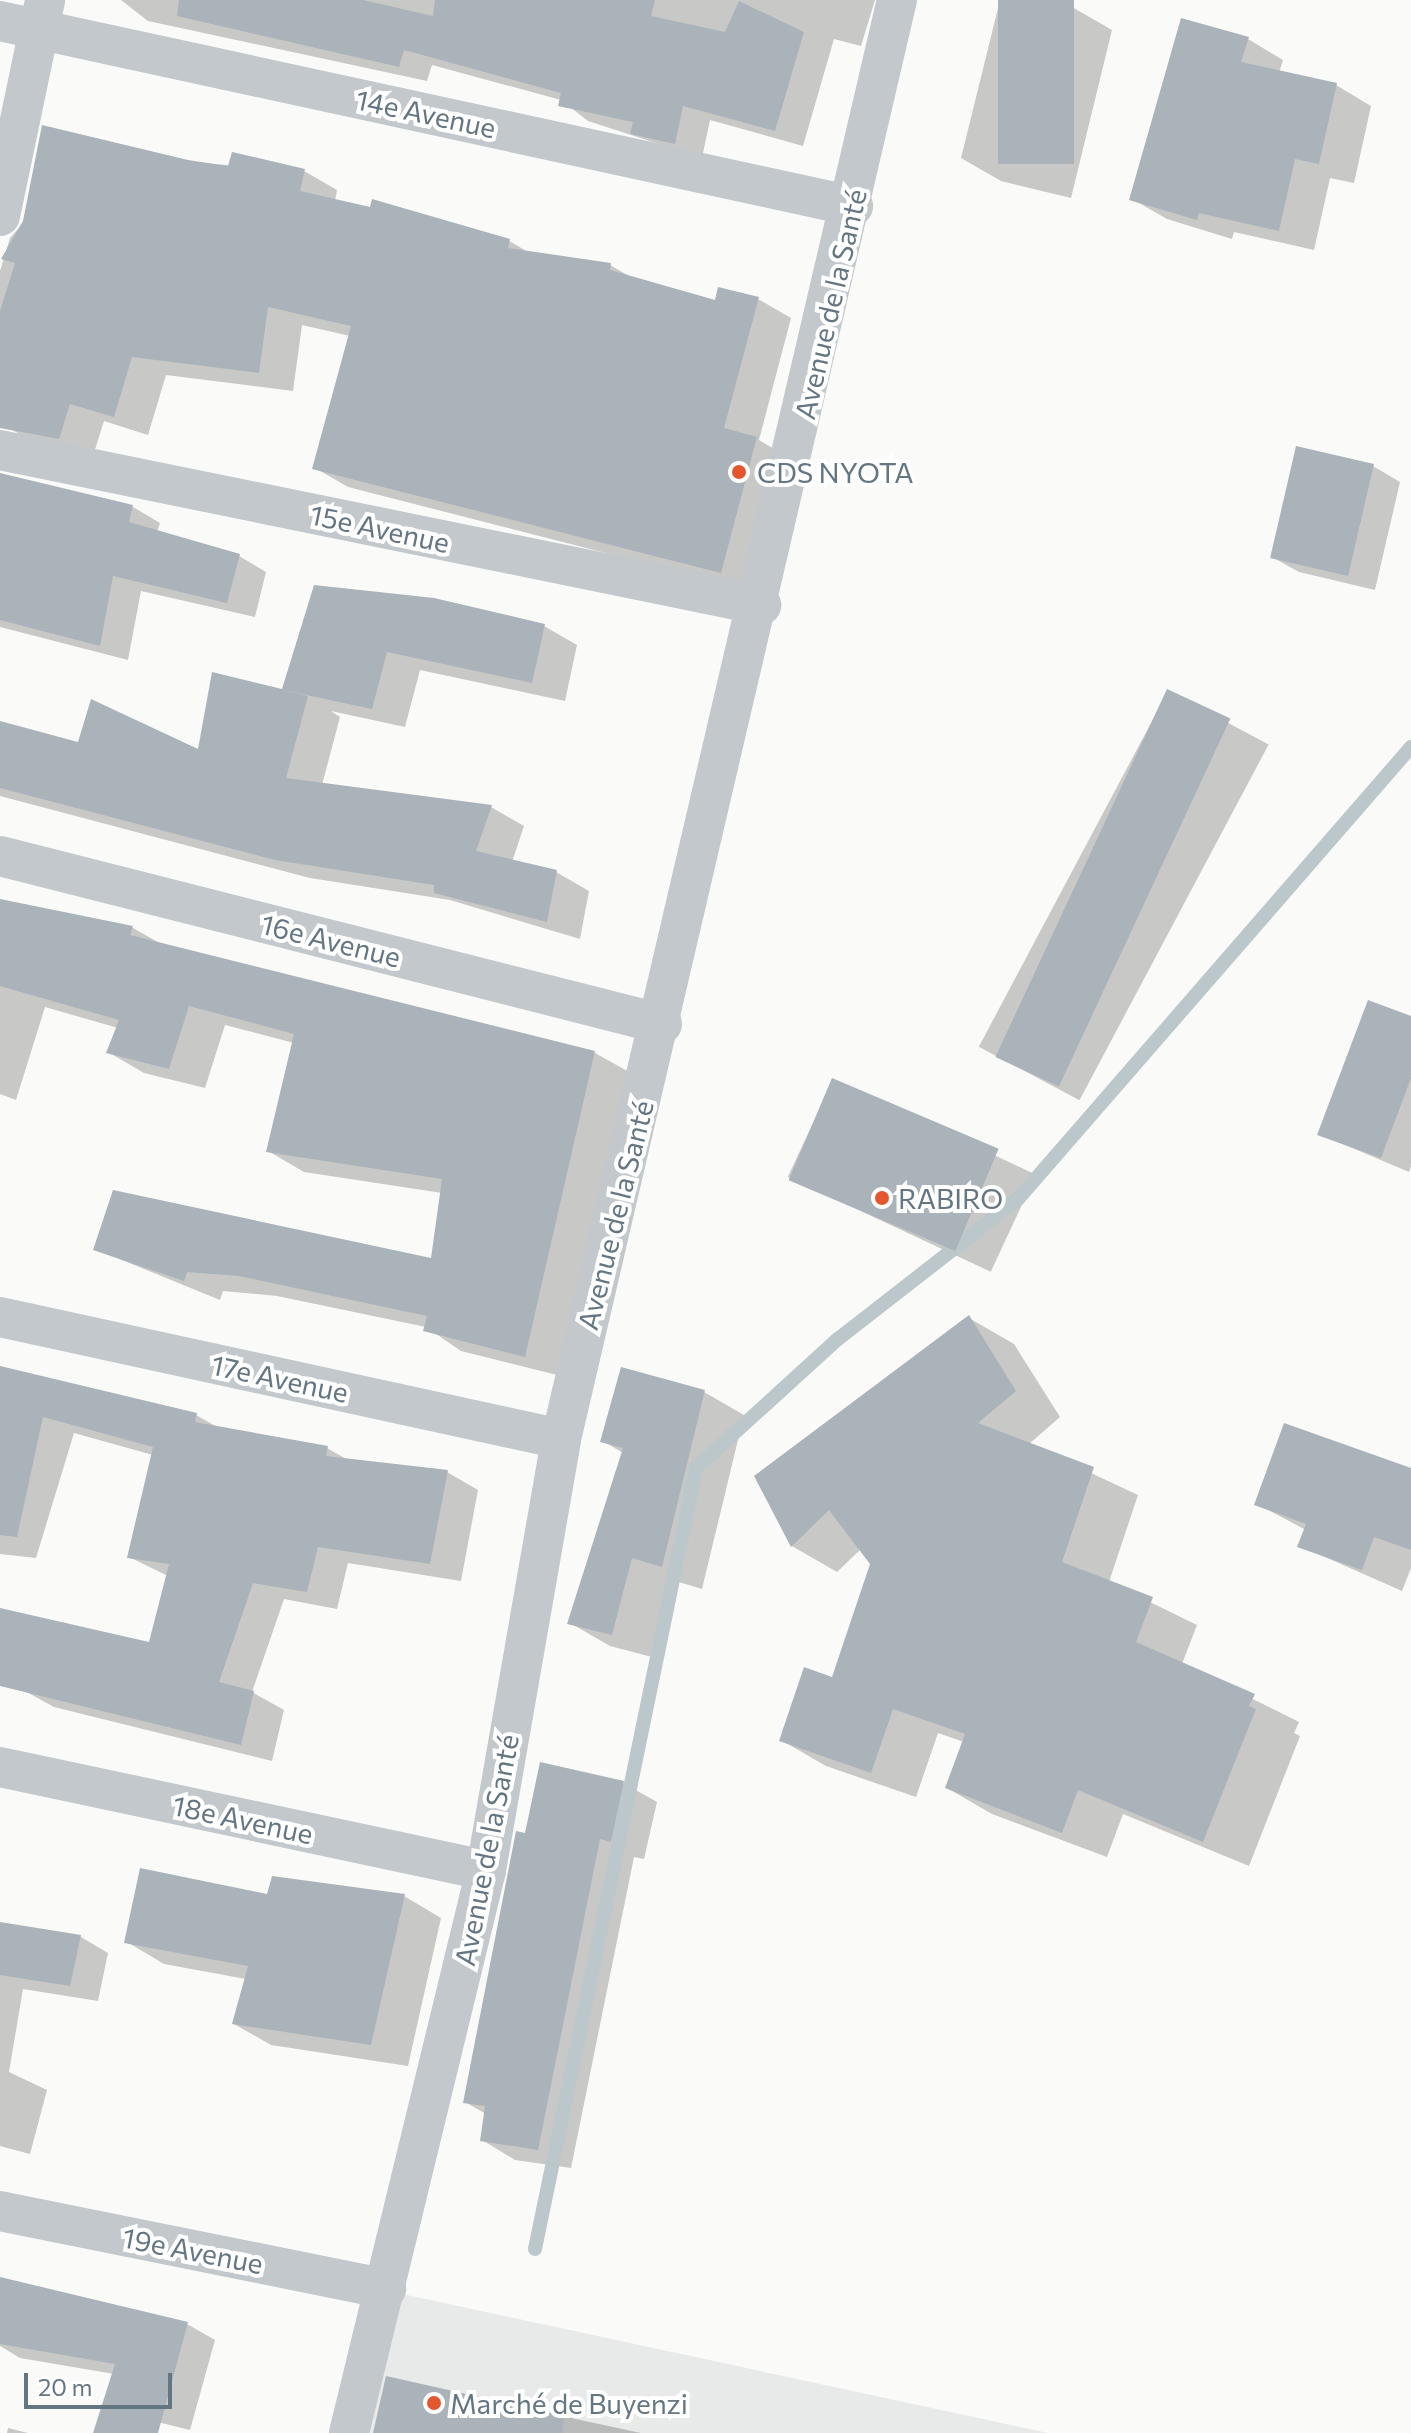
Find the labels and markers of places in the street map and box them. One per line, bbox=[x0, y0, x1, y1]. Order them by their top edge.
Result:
place label: CDS NYOTA bbox=[757, 455, 914, 489]
marker: CDS NYOTA bbox=[728, 461, 750, 483]
place label: RABIRO bbox=[898, 1181, 1003, 1215]
marker: RABIRO bbox=[873, 1189, 891, 1207]
place label: Marché de Buyenzi bbox=[450, 2386, 688, 2420]
marker: Marché de Buyenzi bbox=[425, 2394, 443, 2412]

